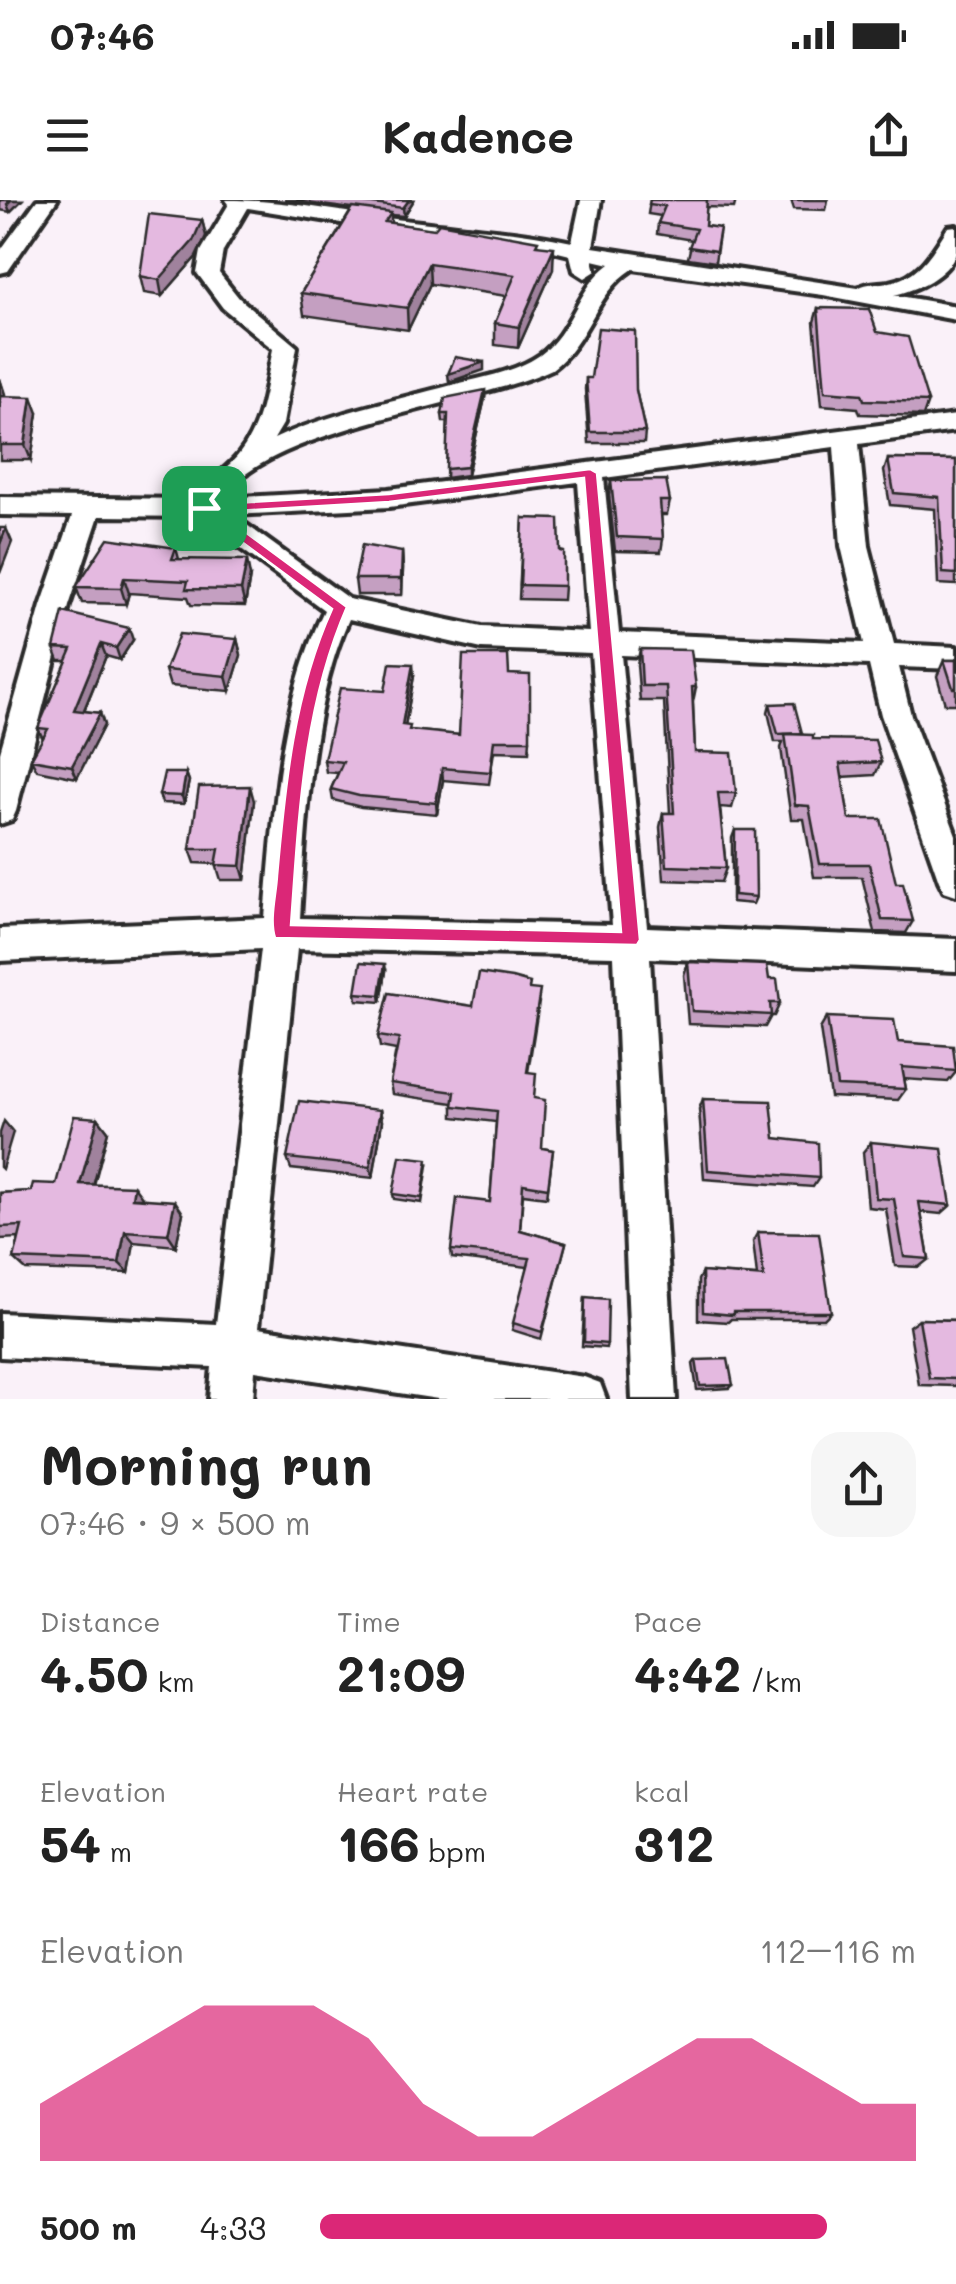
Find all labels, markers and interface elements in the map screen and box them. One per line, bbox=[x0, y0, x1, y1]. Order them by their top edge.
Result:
text: 07:46 bbox=[50, 10, 155, 60]
text: Kadence bbox=[382, 106, 574, 164]
icon: menu bbox=[40, 108, 95, 163]
icon: share bbox=[861, 108, 916, 163]
pin bbox=[162, 466, 247, 551]
icon: arrive bbox=[177, 481, 232, 536]
text: Morning run bbox=[40, 1427, 373, 1499]
button: share bbox=[811, 1432, 916, 1537]
text: 07:46 · 9 × 500 m bbox=[40, 1501, 311, 1543]
text: Distance bbox=[40, 1603, 161, 1639]
text: Time bbox=[337, 1603, 401, 1639]
text: Pace bbox=[634, 1603, 702, 1639]
text: 4.50 bbox=[40, 1639, 148, 1705]
text: 21:09 bbox=[337, 1639, 465, 1705]
text: 4:42 bbox=[634, 1639, 741, 1705]
text: km bbox=[148, 1663, 195, 1699]
text: /km bbox=[741, 1663, 802, 1699]
text: Elevation bbox=[40, 1773, 166, 1809]
text: Heart rate bbox=[337, 1773, 488, 1809]
text: kcal bbox=[634, 1773, 690, 1809]
text: 54 bbox=[40, 1809, 101, 1875]
text: 166 bbox=[337, 1809, 420, 1875]
text: 312 bbox=[634, 1809, 714, 1875]
text: m bbox=[101, 1833, 132, 1869]
text: bpm bbox=[420, 1833, 486, 1869]
text: Elevation bbox=[40, 1929, 184, 1971]
text: 112–116 m bbox=[760, 1929, 916, 1971]
text: 500 m bbox=[40, 2206, 137, 2248]
text: 4:33 bbox=[200, 2206, 266, 2248]

